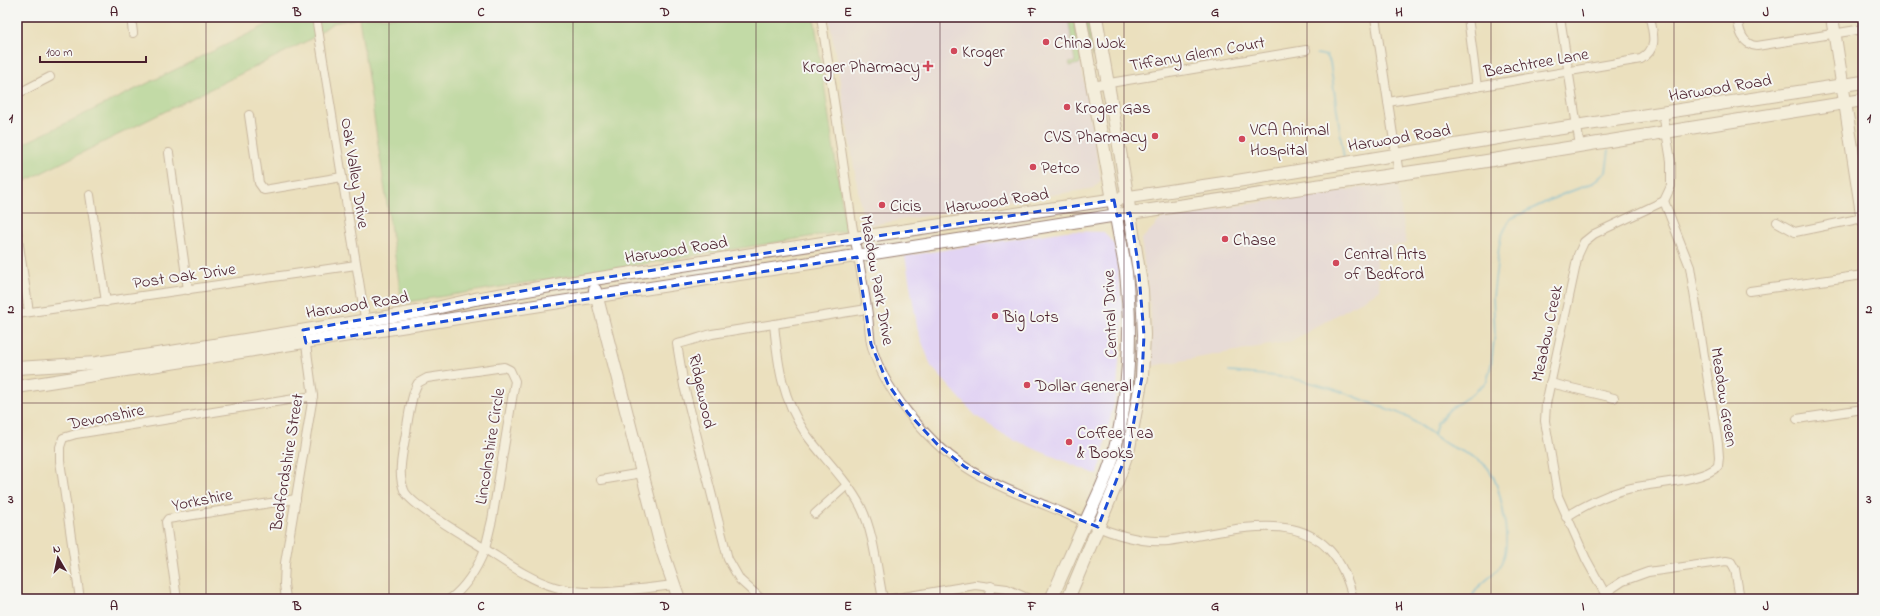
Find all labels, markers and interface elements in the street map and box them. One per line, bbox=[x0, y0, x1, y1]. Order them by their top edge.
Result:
text: A bbox=[110, 3, 118, 22]
text: B bbox=[292, 3, 302, 22]
text: C bbox=[477, 3, 485, 22]
text: D bbox=[659, 3, 670, 22]
text: E bbox=[844, 3, 852, 22]
text: F bbox=[1027, 3, 1037, 22]
text: G bbox=[1211, 3, 1219, 22]
text: H bbox=[1395, 3, 1403, 22]
text: I bbox=[1581, 3, 1585, 22]
text: J bbox=[1763, 3, 1769, 22]
street label: Tiffany Glenn Court bbox=[1128, 30, 1267, 80]
place label: China Wok bbox=[1054, 31, 1126, 56]
marker: China Wok bbox=[1041, 37, 1051, 47]
scale bar bbox=[40, 38, 146, 64]
place label: Kroger bbox=[962, 40, 1006, 67]
street label: Beachtree Lane bbox=[1481, 42, 1591, 85]
text: 100 m bbox=[46, 44, 73, 62]
marker: Kroger bbox=[949, 46, 959, 56]
place label: Kroger Pharmacy bbox=[802, 55, 920, 82]
marker: Kroger Pharmacy bbox=[923, 61, 933, 71]
street label: Harwood Road bbox=[1667, 68, 1774, 109]
place label: Kroger Gas bbox=[1075, 96, 1151, 123]
marker: Kroger Gas bbox=[1062, 102, 1072, 112]
text: 1 bbox=[9, 109, 14, 128]
text: 1 bbox=[1867, 109, 1872, 128]
street label: Oak Valley Drive bbox=[332, 116, 376, 231]
place label: VCA Animal Hospital bbox=[1249, 118, 1329, 163]
street label: Harwood Road bbox=[1346, 118, 1453, 159]
place label: CVS Pharmacy bbox=[1044, 125, 1147, 151]
marker: CVS Pharmacy bbox=[1150, 131, 1160, 141]
marker: VCA Animal Hospital bbox=[1237, 134, 1247, 144]
place label: Petco bbox=[1041, 156, 1080, 181]
marker: Petco bbox=[1028, 162, 1038, 172]
street label: Harwood Road bbox=[944, 182, 1051, 221]
place label: Cicis bbox=[890, 194, 922, 219]
marker: Cicis bbox=[877, 200, 887, 210]
street label: Meadow Park Drive bbox=[853, 213, 900, 347]
place label: Chase bbox=[1233, 228, 1276, 253]
street label: Harwood Road bbox=[623, 230, 730, 271]
marker: Chase bbox=[1220, 234, 1230, 244]
place label: Central Arts of Bedford bbox=[1344, 242, 1427, 287]
street label: Post Oak Drive bbox=[131, 257, 238, 296]
marker: Central Arts of Bedford bbox=[1331, 258, 1341, 268]
street label: Central Drive bbox=[1096, 269, 1125, 358]
street label: Meadow Creek bbox=[1525, 282, 1570, 384]
street label: Harwood Road bbox=[304, 285, 411, 326]
text: 2 bbox=[7, 300, 15, 319]
text: 2 bbox=[1865, 300, 1873, 319]
place label: Big Lots bbox=[1002, 305, 1059, 332]
marker: Big Lots bbox=[990, 311, 1000, 321]
street label: Meadow Green bbox=[1703, 346, 1744, 449]
street label: Ridgewood bbox=[680, 352, 722, 432]
place label: Dollar General bbox=[1034, 374, 1132, 399]
marker: Dollar General bbox=[1022, 380, 1032, 390]
street label: Lincolnshire Circle bbox=[469, 386, 512, 506]
street label: Bedfordshire Street bbox=[264, 391, 311, 534]
street label: Devonshire bbox=[65, 398, 147, 437]
place label: Coffee Tea & Books bbox=[1077, 421, 1153, 466]
marker: Coffee Tea & Books bbox=[1064, 437, 1074, 447]
street label: Yorkshire bbox=[170, 482, 235, 519]
text: 3 bbox=[7, 490, 14, 509]
text: 3 bbox=[1865, 490, 1872, 509]
north arrow bbox=[38, 538, 78, 578]
text: N bbox=[52, 541, 62, 558]
text: A bbox=[110, 597, 118, 616]
text: B bbox=[292, 597, 302, 616]
text: C bbox=[477, 597, 485, 616]
text: D bbox=[659, 597, 670, 616]
text: E bbox=[844, 597, 852, 616]
text: F bbox=[1027, 597, 1037, 616]
text: G bbox=[1211, 597, 1219, 616]
text: H bbox=[1395, 597, 1403, 616]
text: I bbox=[1581, 597, 1585, 616]
text: J bbox=[1763, 597, 1769, 616]

